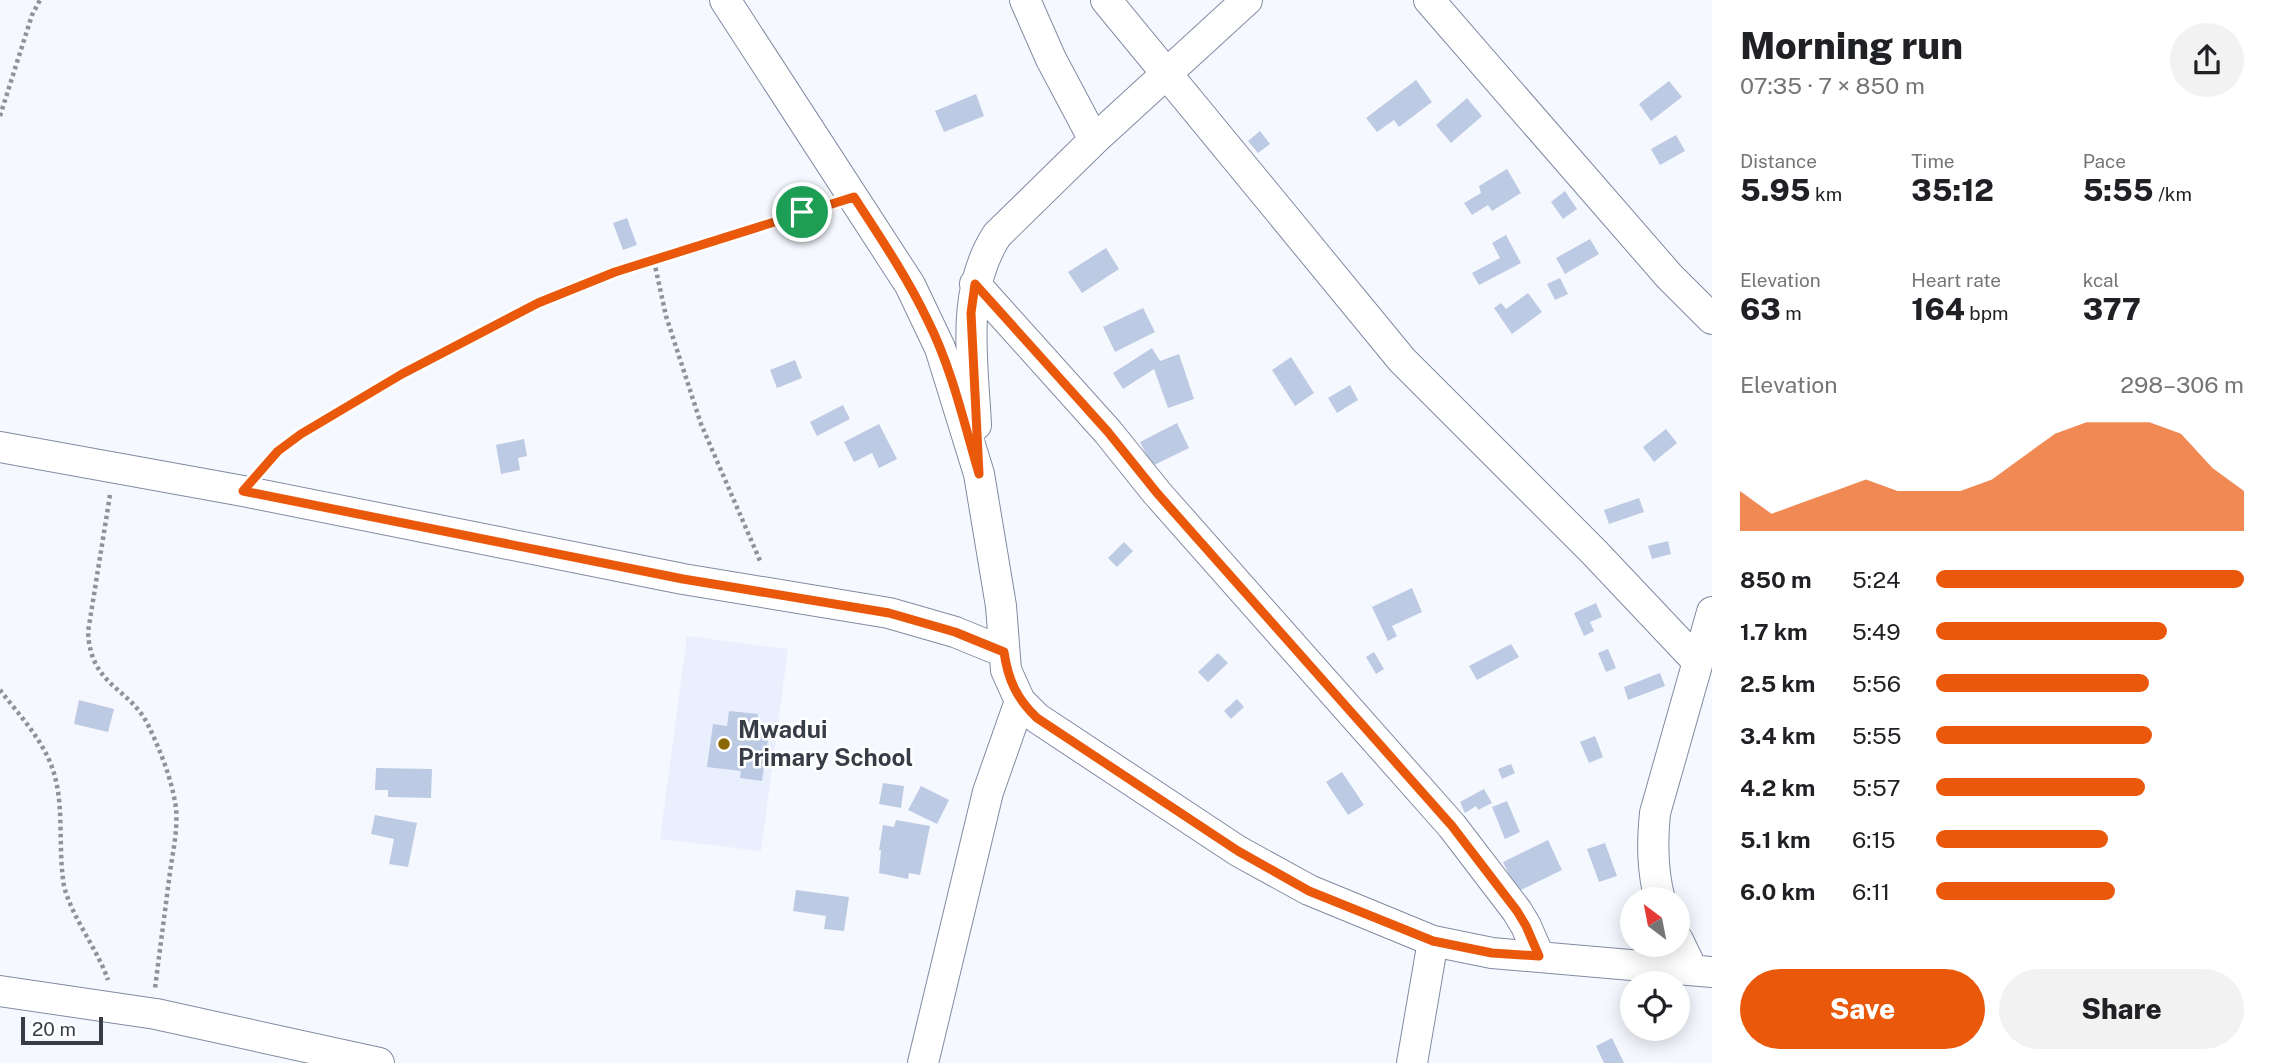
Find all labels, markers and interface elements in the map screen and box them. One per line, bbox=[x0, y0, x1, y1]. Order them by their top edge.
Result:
text: Morning run bbox=[1740, 23, 1963, 68]
button: share bbox=[2170, 23, 2244, 97]
text: 07:35 · 7 × 850 m bbox=[1740, 72, 1925, 99]
text: Distance bbox=[1740, 150, 1817, 172]
text: Time bbox=[1911, 150, 1955, 172]
text: Pace bbox=[2083, 150, 2126, 172]
text: 5.95 bbox=[1740, 172, 1810, 208]
text: 35:12 bbox=[1911, 172, 1994, 208]
text: 5:55 bbox=[2083, 172, 2154, 208]
pin bbox=[772, 182, 832, 242]
text: km bbox=[1810, 183, 1842, 205]
text: /km bbox=[2154, 183, 2192, 205]
icon: arrive bbox=[783, 193, 821, 231]
text: Elevation bbox=[1740, 269, 1821, 291]
text: Heart rate bbox=[1911, 269, 2001, 291]
text: kcal bbox=[2083, 269, 2119, 291]
text: 63 bbox=[1740, 291, 1781, 327]
text: 164 bbox=[1911, 291, 1965, 327]
text: 377 bbox=[2083, 291, 2141, 327]
text: m bbox=[1781, 302, 1802, 324]
text: bpm bbox=[1965, 302, 2008, 324]
text: Elevation bbox=[1740, 371, 1838, 398]
text: 298–306 m bbox=[2120, 371, 2244, 398]
text: 850 m bbox=[1740, 566, 1812, 593]
text: 5:24 bbox=[1852, 566, 1901, 593]
text: 1.7 km bbox=[1740, 618, 1808, 645]
text: 5:49 bbox=[1852, 618, 1901, 645]
text: 2.5 km bbox=[1740, 670, 1815, 697]
text: 5:56 bbox=[1852, 670, 1901, 697]
place label: Mwadui Primary School bbox=[738, 715, 913, 771]
text: 3.4 km bbox=[1740, 722, 1816, 749]
text: 5:55 bbox=[1852, 722, 1901, 749]
marker: Mwadui Primary School bbox=[716, 736, 732, 752]
text: 4.2 km bbox=[1740, 774, 1815, 801]
text: 5:57 bbox=[1852, 774, 1900, 801]
text: 5.1 km bbox=[1740, 826, 1811, 853]
text: 6:15 bbox=[1852, 826, 1896, 853]
text: 6.0 km bbox=[1740, 878, 1815, 905]
text: 6:11 bbox=[1852, 878, 1890, 905]
north arrow bbox=[1620, 887, 1690, 957]
map controls bbox=[1620, 887, 1690, 1041]
button: Save bbox=[1740, 969, 1985, 1049]
button: Share bbox=[1999, 969, 2244, 1049]
button: locate bbox=[1620, 971, 1690, 1041]
scale bar bbox=[21, 1014, 103, 1046]
text: 20 m bbox=[32, 1018, 76, 1040]

